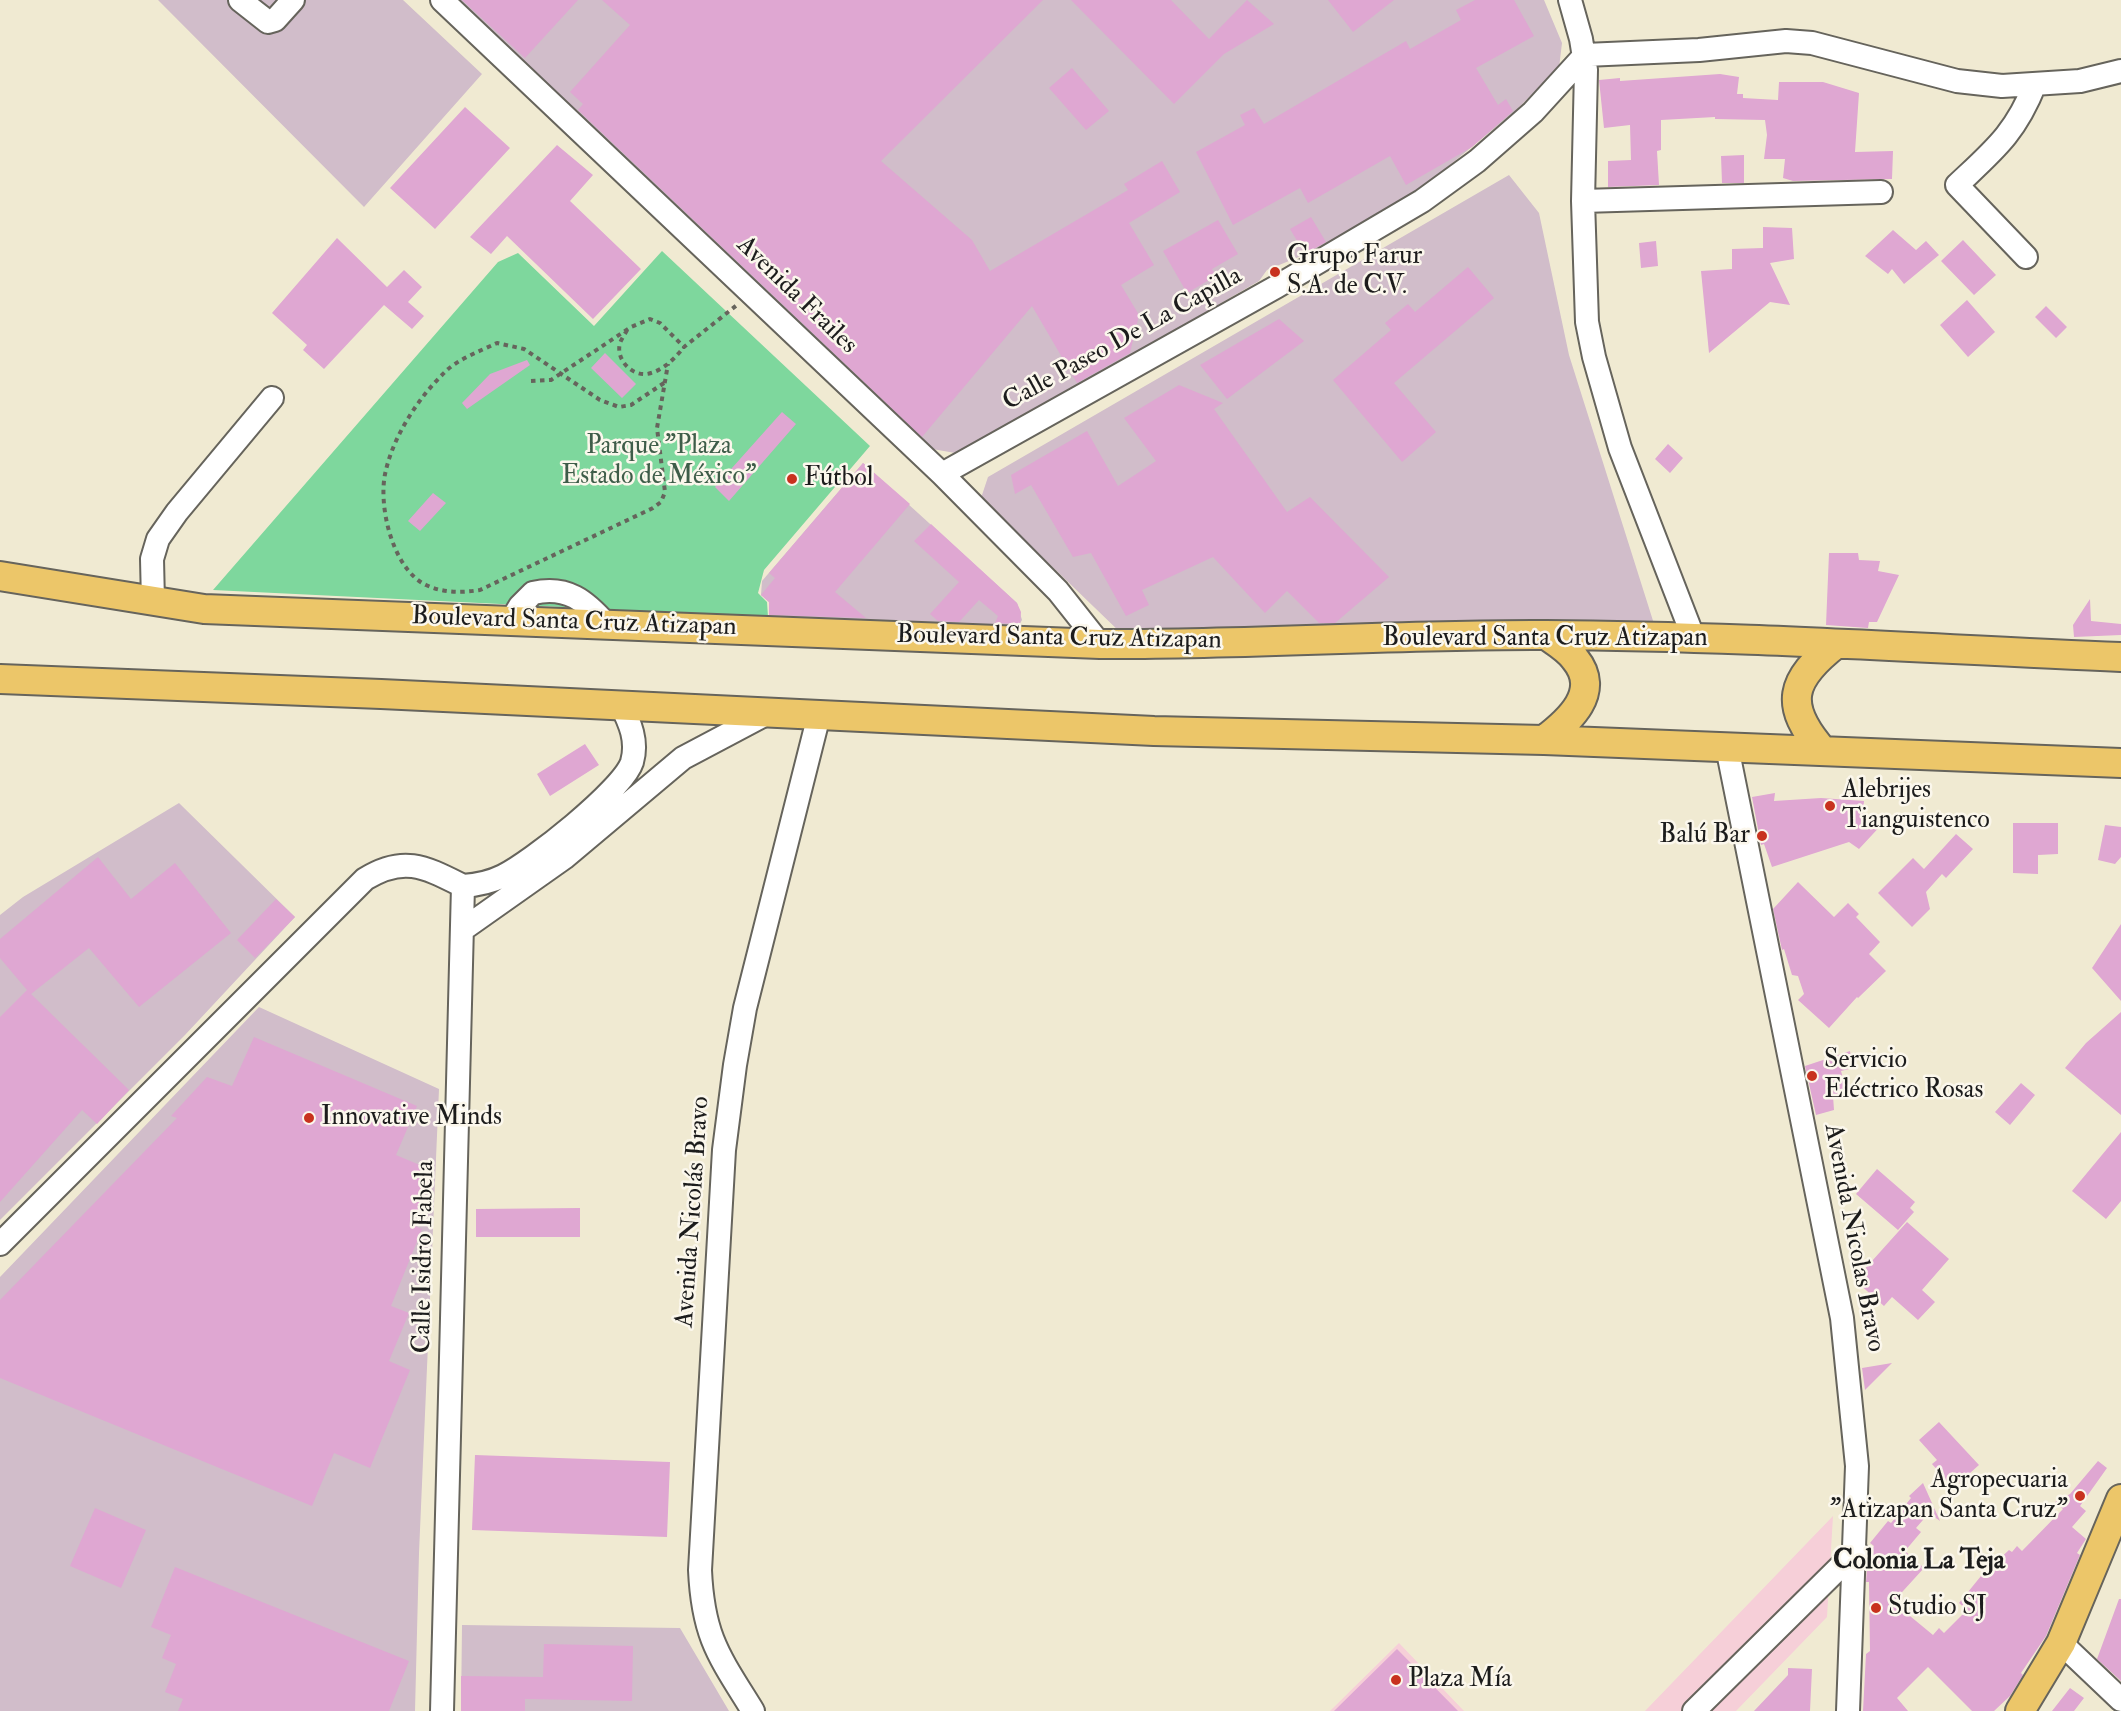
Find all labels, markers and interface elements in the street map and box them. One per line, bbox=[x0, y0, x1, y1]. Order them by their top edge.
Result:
street label: Avenida Frailes bbox=[729, 231, 863, 361]
place label: Grupo Farur S.A. de C.V. bbox=[1287, 241, 1422, 302]
street label: Calle Paseo De La Capilla bbox=[998, 261, 1248, 419]
marker: Grupo Farur S.A. de C.V. bbox=[1268, 265, 1282, 279]
park label: Parque "Plaza Estado de México" bbox=[562, 431, 756, 492]
place label: Fútbol bbox=[804, 463, 873, 495]
marker: Fútbol bbox=[785, 472, 799, 486]
street label: Boulevard Santa Cruz Atizapan bbox=[411, 602, 737, 644]
street label: Boulevard Santa Cruz Atizapan bbox=[896, 621, 1222, 657]
street label: Boulevard Santa Cruz Atizapan bbox=[1382, 623, 1708, 655]
place label: Alebrijes Tianguistenco bbox=[1842, 775, 1990, 837]
marker: Alebrijes Tianguistenco bbox=[1823, 799, 1837, 813]
place label: Balú Bar bbox=[1659, 820, 1750, 852]
marker: Balú Bar bbox=[1755, 829, 1769, 843]
place label: Servicio Eléctrico Rosas bbox=[1824, 1045, 1983, 1106]
marker: Servicio Eléctrico Rosas bbox=[1805, 1069, 1819, 1083]
street label: Avenida Nicolás Bravo bbox=[670, 1095, 718, 1329]
place label: Innovative Minds bbox=[321, 1102, 502, 1134]
marker: Innovative Minds bbox=[302, 1111, 316, 1125]
street label: Avenida Nicolas Bravo bbox=[1816, 1121, 1890, 1355]
street label: Calle Isidro Fabela bbox=[408, 1160, 442, 1354]
place label: Agropecuaria "Atizapan Santa Cruz" bbox=[1830, 1465, 2068, 1526]
marker: Agropecuaria "Atizapan Santa Cruz" bbox=[2073, 1489, 2087, 1503]
district label: Colonia La Teja bbox=[1833, 1546, 2005, 1578]
place label: Studio SJ bbox=[1888, 1592, 1987, 1624]
marker: Studio SJ bbox=[1869, 1601, 1883, 1615]
place label: Plaza Mía bbox=[1408, 1664, 1512, 1696]
marker: Plaza Mía bbox=[1389, 1673, 1403, 1687]

